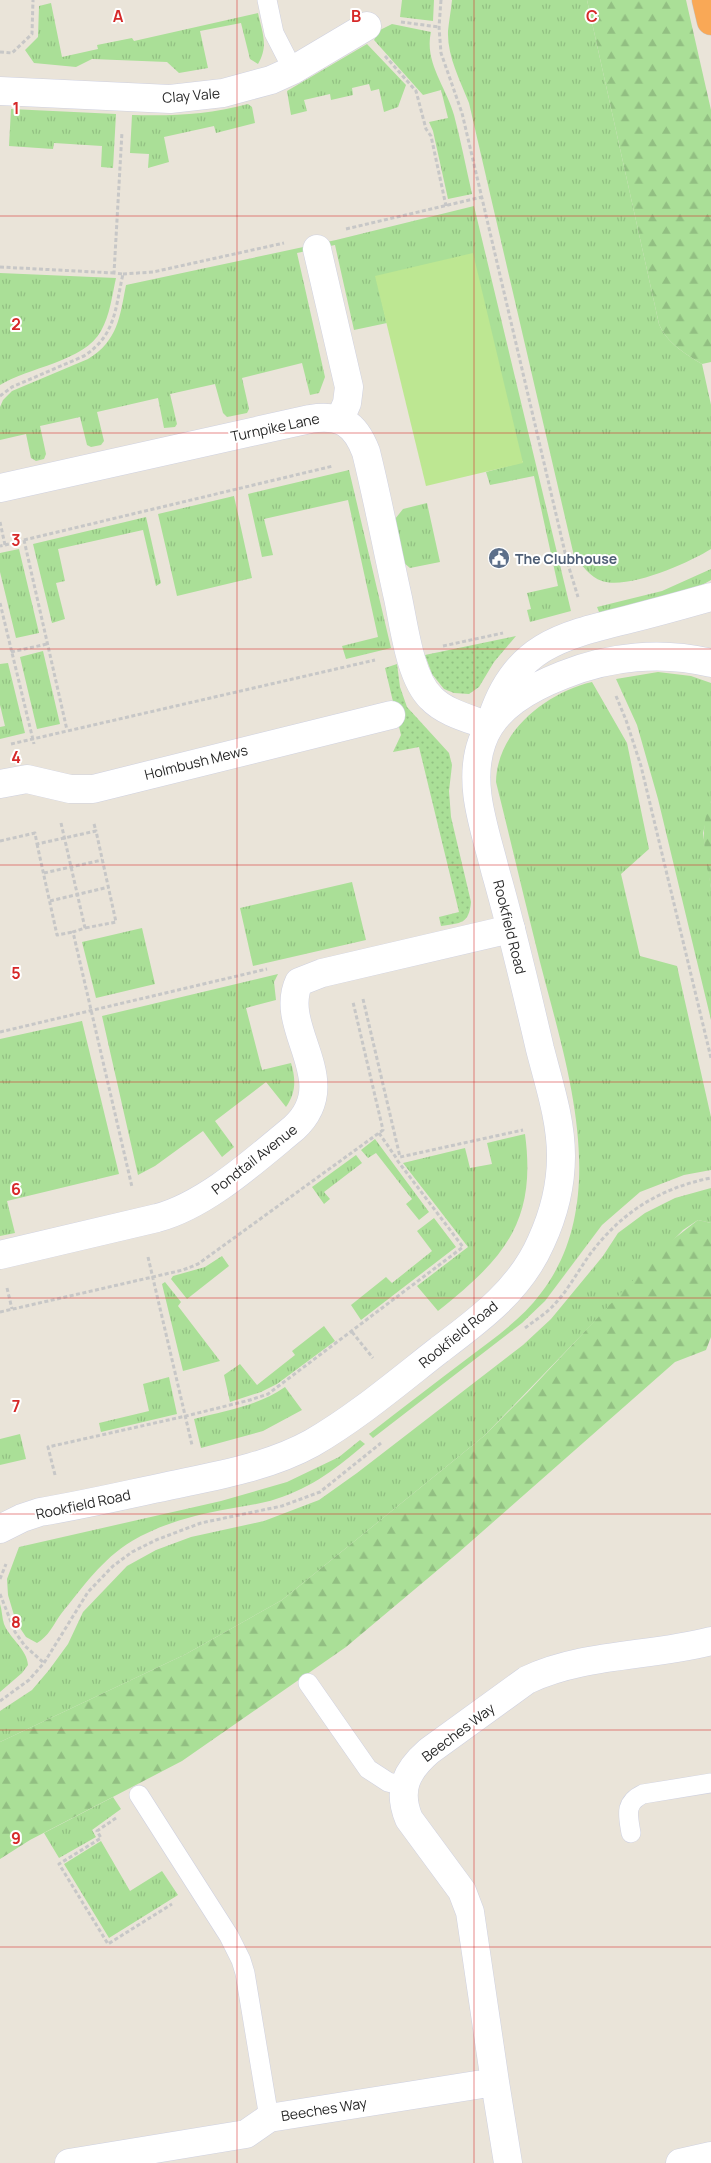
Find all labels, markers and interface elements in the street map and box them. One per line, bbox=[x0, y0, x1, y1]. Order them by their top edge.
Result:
text: A bbox=[113, 5, 124, 27]
text: B bbox=[351, 5, 361, 27]
text: C bbox=[586, 5, 598, 27]
street label: Clay Vale bbox=[161, 83, 221, 107]
text: 1 bbox=[12, 97, 20, 119]
text: 2 bbox=[11, 313, 21, 335]
street label: Turnpike Lane bbox=[229, 408, 321, 446]
text: 3 bbox=[11, 529, 21, 551]
public building icon: The Clubhouse bbox=[487, 546, 511, 570]
place label: The Clubhouse bbox=[515, 549, 617, 568]
street label: Holmbush Mews bbox=[142, 740, 250, 784]
text: 4 bbox=[11, 746, 21, 768]
street label: Rookfield Road bbox=[489, 878, 531, 976]
text: 5 bbox=[11, 962, 21, 984]
street label: Pondtail Avenue bbox=[207, 1120, 301, 1198]
text: 6 bbox=[11, 1178, 21, 1200]
street label: Rookfield Road bbox=[415, 1296, 501, 1372]
text: 7 bbox=[12, 1395, 20, 1417]
street label: Rookfield Road bbox=[34, 1485, 132, 1523]
text: 8 bbox=[11, 1611, 21, 1633]
street label: Beeches Way bbox=[418, 1698, 499, 1766]
text: 9 bbox=[11, 1827, 21, 1849]
street label: Beeches Way bbox=[280, 2093, 369, 2125]

